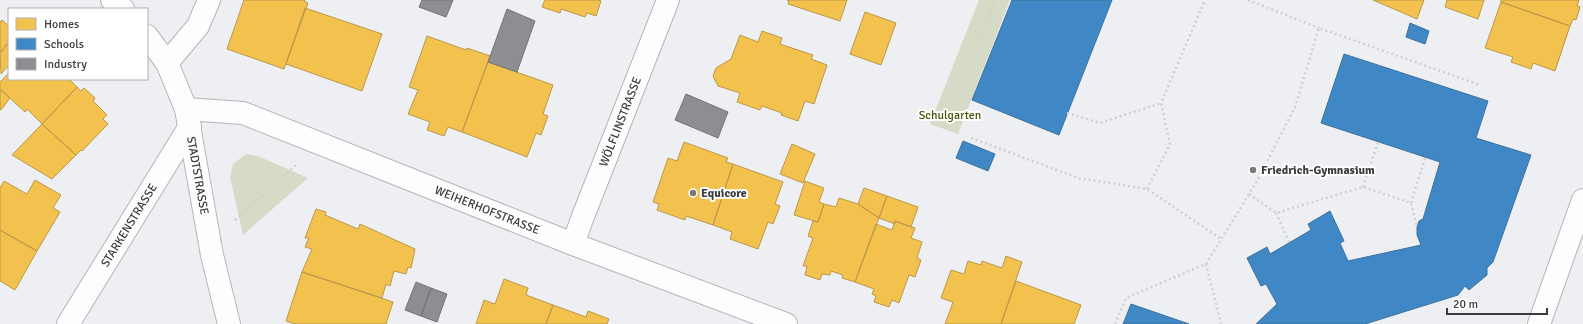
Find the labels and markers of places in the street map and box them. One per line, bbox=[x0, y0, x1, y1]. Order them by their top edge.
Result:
place label: Friedrich-Gymnasium bbox=[1261, 163, 1375, 178]
marker: Friedrich-Gymnasium bbox=[1248, 165, 1258, 175]
place label: Equicore bbox=[701, 186, 747, 201]
marker: Equicore bbox=[688, 188, 698, 198]

